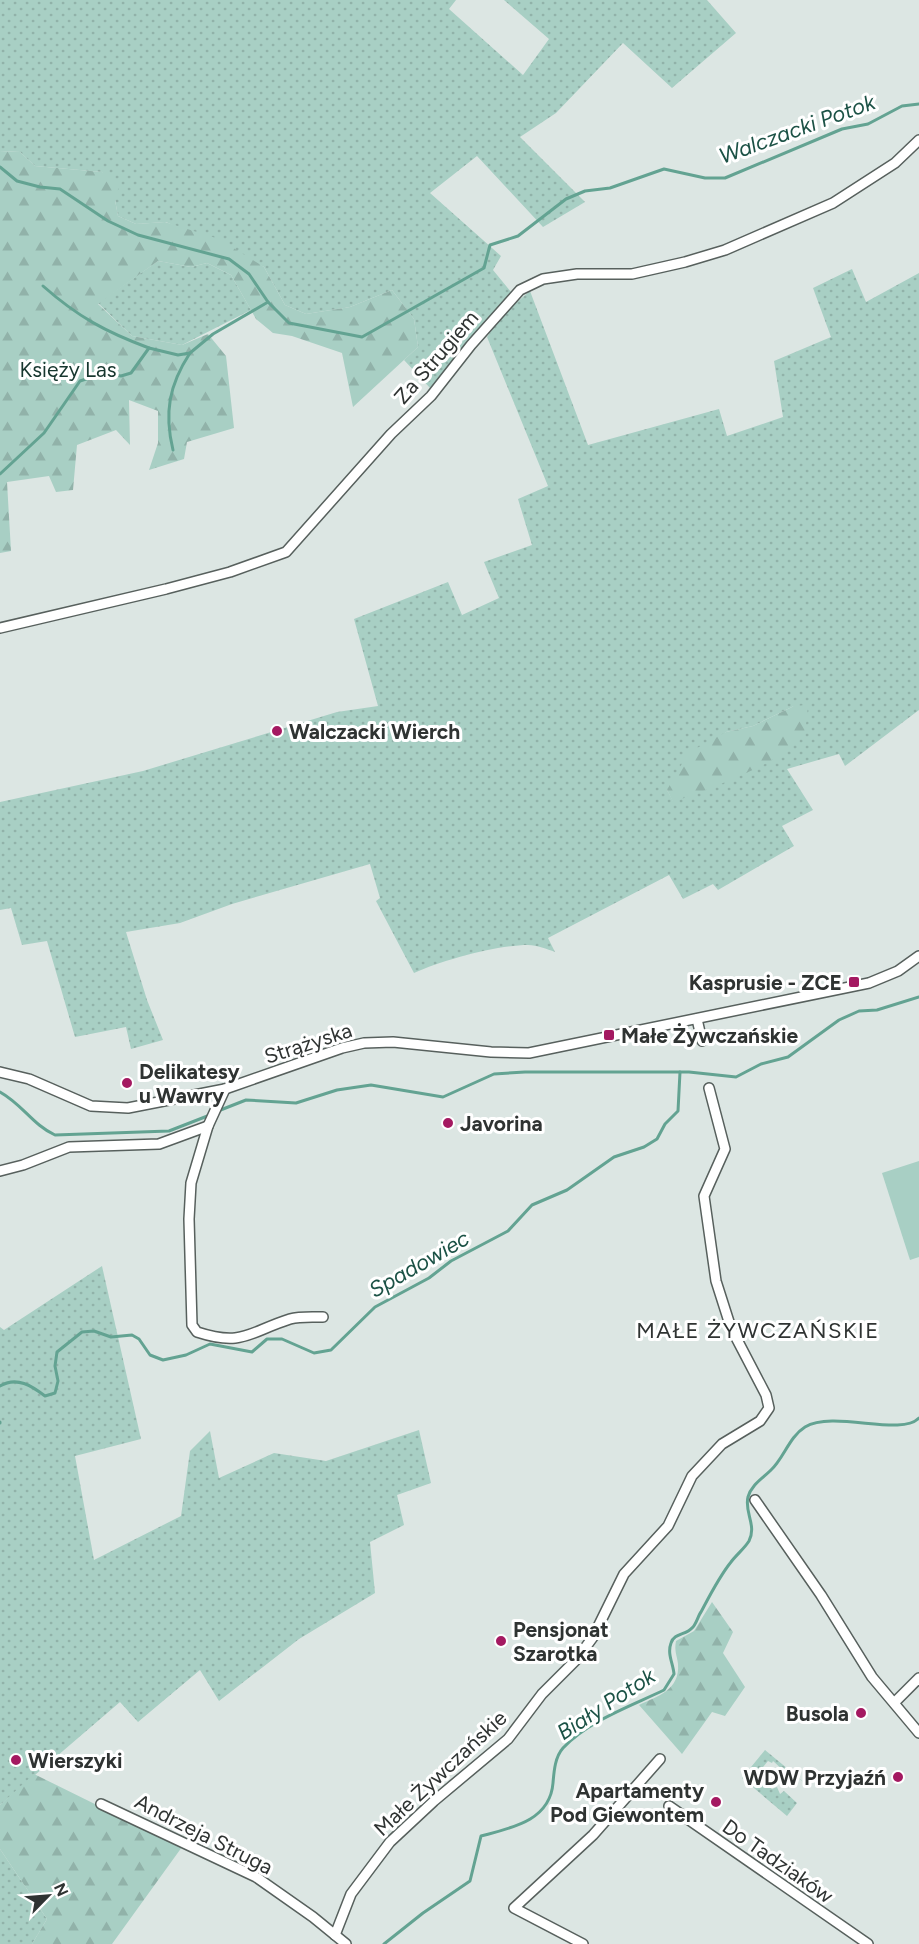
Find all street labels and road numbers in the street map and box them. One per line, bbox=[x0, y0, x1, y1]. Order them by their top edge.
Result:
street label: Za Strugiem bbox=[389, 305, 483, 409]
street label: Strążyska bbox=[261, 1017, 355, 1069]
street label: Małe Żywczańskie bbox=[369, 1705, 511, 1841]
street label: Andrzeja Struga bbox=[131, 1789, 277, 1879]
street label: Do Tadziaków bbox=[718, 1814, 839, 1909]

